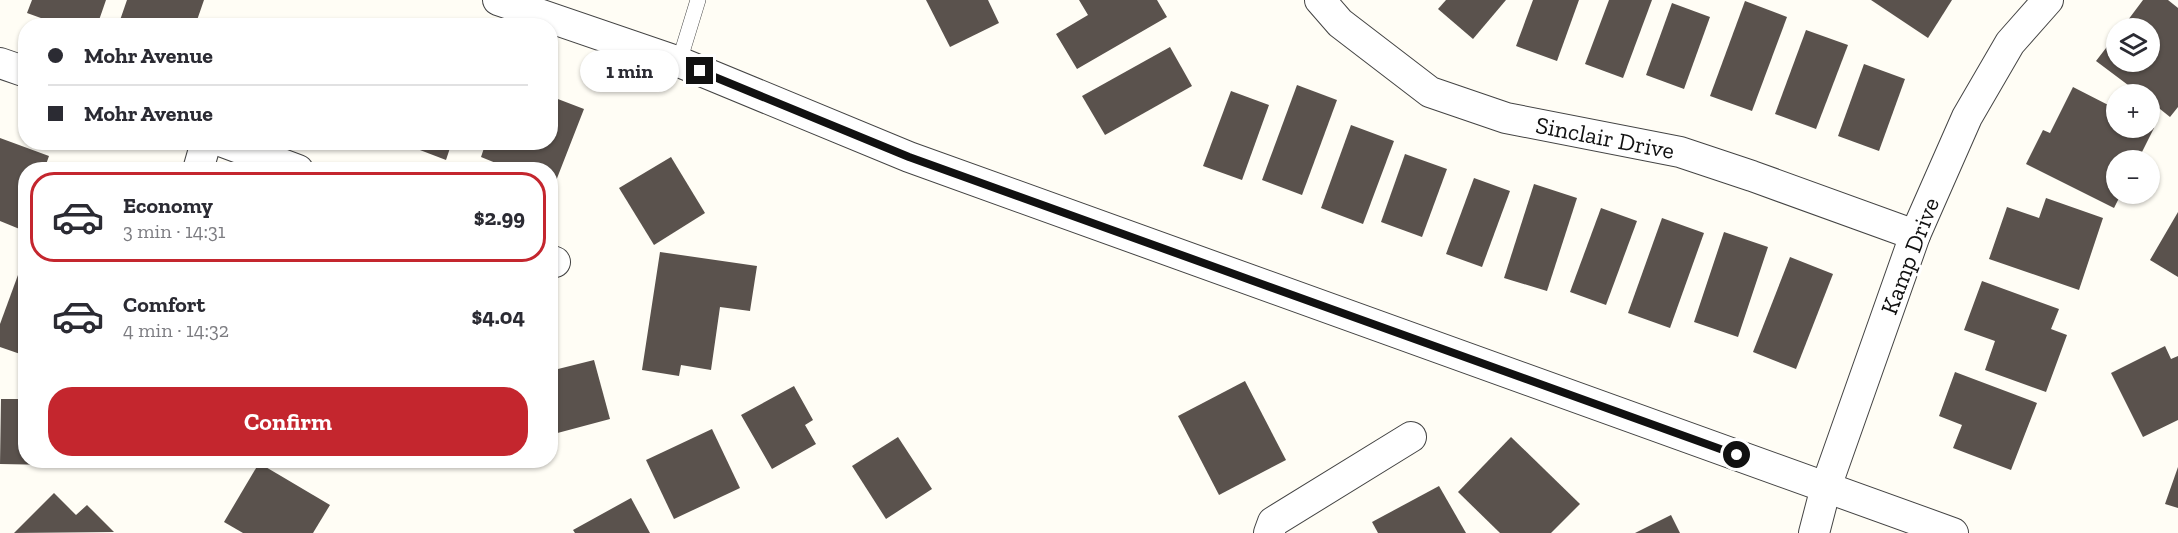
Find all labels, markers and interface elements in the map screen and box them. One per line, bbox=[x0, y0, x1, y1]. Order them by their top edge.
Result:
map controls bbox=[2106, 18, 2160, 204]
button: layers bbox=[2106, 18, 2160, 72]
text: Mohr Avenue bbox=[84, 42, 213, 69]
callout: 1 min bbox=[580, 50, 679, 92]
route end bbox=[686, 57, 713, 84]
text: 1 min bbox=[606, 59, 653, 83]
button: + bbox=[2106, 84, 2160, 138]
text: Mohr Avenue bbox=[84, 100, 213, 127]
street label: Sinclair Drive bbox=[1533, 110, 1677, 165]
button: − bbox=[2106, 150, 2160, 204]
icon: car bbox=[51, 190, 105, 244]
text: Economy bbox=[123, 192, 213, 219]
street label: Kamp Drive bbox=[1874, 193, 1945, 318]
text: $2.99 bbox=[474, 204, 525, 231]
text: 3 min · 14:31 bbox=[123, 219, 226, 243]
icon: car bbox=[51, 289, 105, 343]
text: Comfort bbox=[123, 291, 205, 318]
text: $4.04 bbox=[471, 303, 525, 330]
text: 4 min · 14:32 bbox=[123, 318, 229, 342]
button: Confirm bbox=[48, 387, 528, 456]
route start bbox=[1723, 441, 1750, 468]

